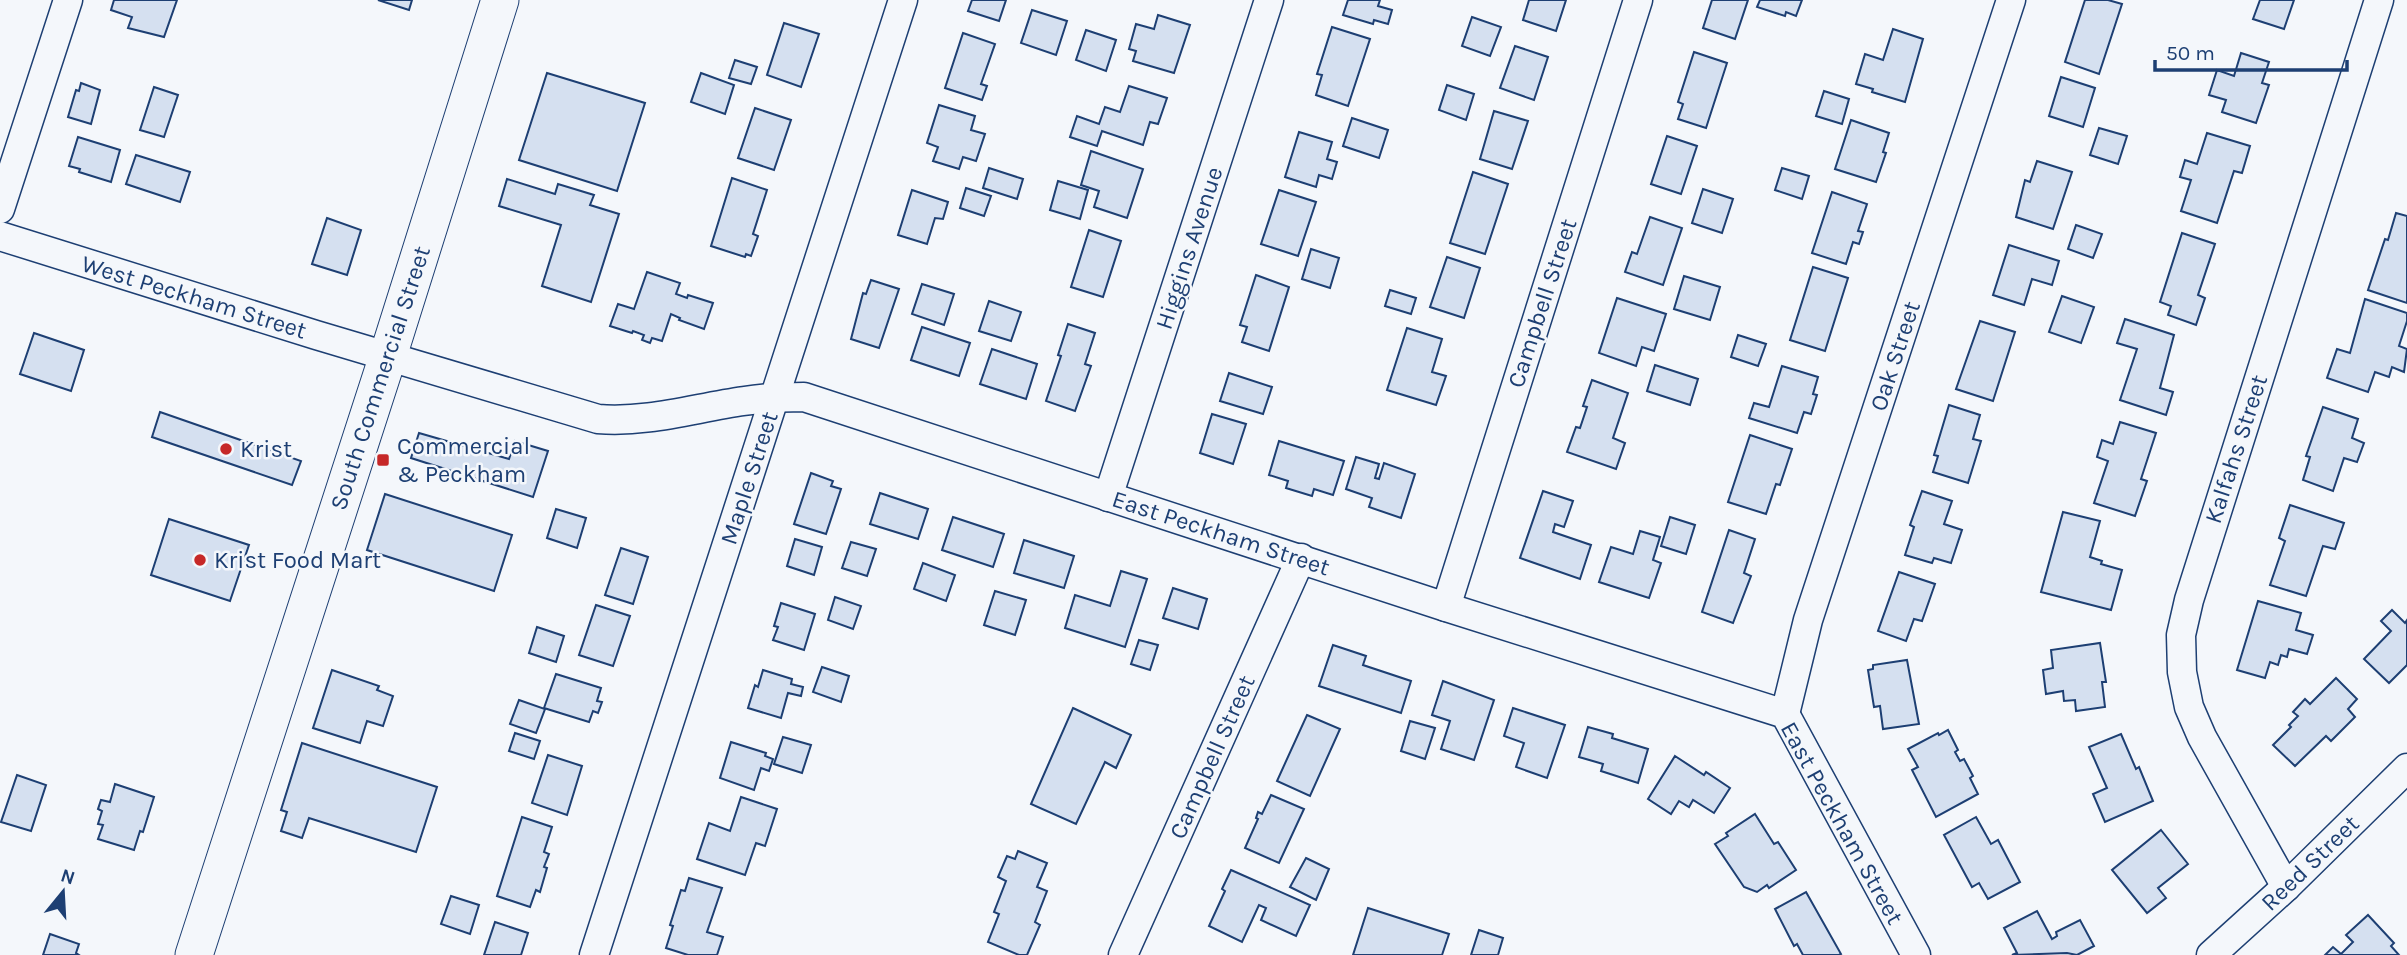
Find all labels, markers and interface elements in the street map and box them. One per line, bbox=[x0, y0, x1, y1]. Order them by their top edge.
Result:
scale bar bbox=[2155, 28, 2348, 72]
text: 50 m bbox=[2166, 41, 2215, 65]
street label: Higgins Avenue bbox=[1150, 163, 1228, 333]
street label: Campbell Street bbox=[1501, 215, 1583, 391]
street label: South Commercial Street bbox=[324, 242, 436, 514]
street label: West Peckham Street bbox=[78, 249, 310, 345]
street label: Oak Street bbox=[1864, 298, 1926, 414]
street label: Kalfahs Street bbox=[2199, 371, 2273, 527]
street label: Maple Street bbox=[714, 408, 784, 548]
place label: Commercial & Peckham bbox=[397, 432, 530, 488]
place label: Krist bbox=[240, 435, 292, 463]
marker: Krist bbox=[218, 441, 234, 457]
marker: Commercial & Peckham bbox=[375, 452, 391, 468]
street label: East Peckham Street bbox=[1109, 485, 1333, 581]
place label: Krist Food Mart bbox=[214, 546, 381, 574]
marker: Krist Food Mart bbox=[192, 552, 208, 568]
street label: Campbell Street bbox=[1163, 671, 1261, 843]
street label: East Peckham Street bbox=[1775, 717, 1909, 929]
street label: Reed Street bbox=[2255, 809, 2365, 917]
north arrow bbox=[28, 857, 98, 927]
text: N bbox=[58, 864, 78, 889]

